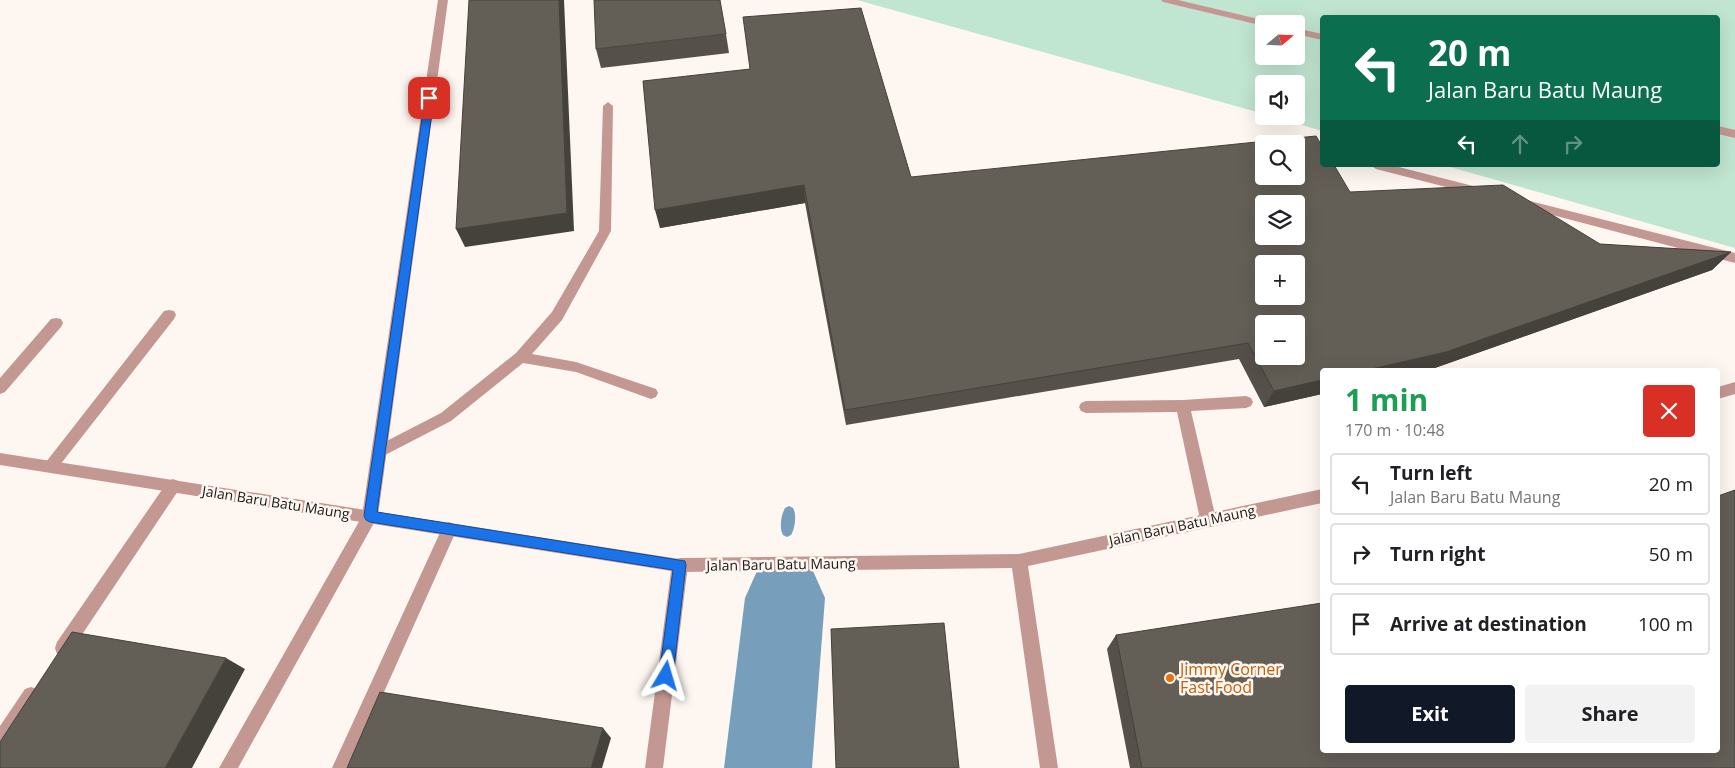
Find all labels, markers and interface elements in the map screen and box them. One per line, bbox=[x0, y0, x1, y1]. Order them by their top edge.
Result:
north arrow bbox=[1255, 15, 1305, 65]
map controls bbox=[1255, 15, 1305, 365]
text: 20 m bbox=[1428, 29, 1511, 76]
icon: left bbox=[1345, 35, 1410, 100]
text: Jalan Baru Batu Maung bbox=[1428, 74, 1662, 104]
button: sound bbox=[1255, 75, 1305, 125]
pin bbox=[408, 77, 450, 119]
icon: arrive bbox=[415, 84, 443, 112]
icon: left bbox=[1453, 130, 1481, 158]
icon: ahead bbox=[1506, 130, 1534, 158]
icon: right bbox=[1559, 130, 1587, 158]
button: search bbox=[1255, 135, 1305, 185]
button: layers bbox=[1255, 195, 1305, 245]
button: + bbox=[1255, 255, 1305, 305]
button: − bbox=[1255, 315, 1305, 365]
text: 1 min bbox=[1345, 379, 1428, 420]
button: close bbox=[1643, 385, 1695, 437]
text: 170 m · 10:48 bbox=[1345, 419, 1445, 441]
text: Turn left bbox=[1390, 460, 1472, 486]
icon: left bbox=[1347, 470, 1375, 498]
text: 20 m bbox=[1649, 471, 1693, 497]
street label: Jalan Baru Batu Maung bbox=[199, 481, 351, 523]
text: Jalan Baru Batu Maung bbox=[1390, 486, 1560, 508]
street label: Jalan Baru Batu Maung bbox=[1105, 500, 1257, 550]
icon: right bbox=[1347, 540, 1375, 568]
text: Turn right bbox=[1390, 541, 1485, 567]
text: 50 m bbox=[1649, 541, 1693, 567]
street label: Jalan Baru Batu Maung bbox=[704, 553, 856, 575]
icon: arrive bbox=[1347, 610, 1375, 638]
text: Arrive at destination bbox=[1390, 611, 1587, 637]
text: 100 m bbox=[1638, 611, 1693, 637]
position arrow bbox=[639, 649, 691, 701]
place label: Jimmy Corner Fast Food bbox=[1178, 658, 1282, 698]
marker: Jimmy Corner Fast Food bbox=[1164, 672, 1176, 684]
button: Exit bbox=[1345, 685, 1515, 743]
button: Share bbox=[1525, 685, 1695, 743]

